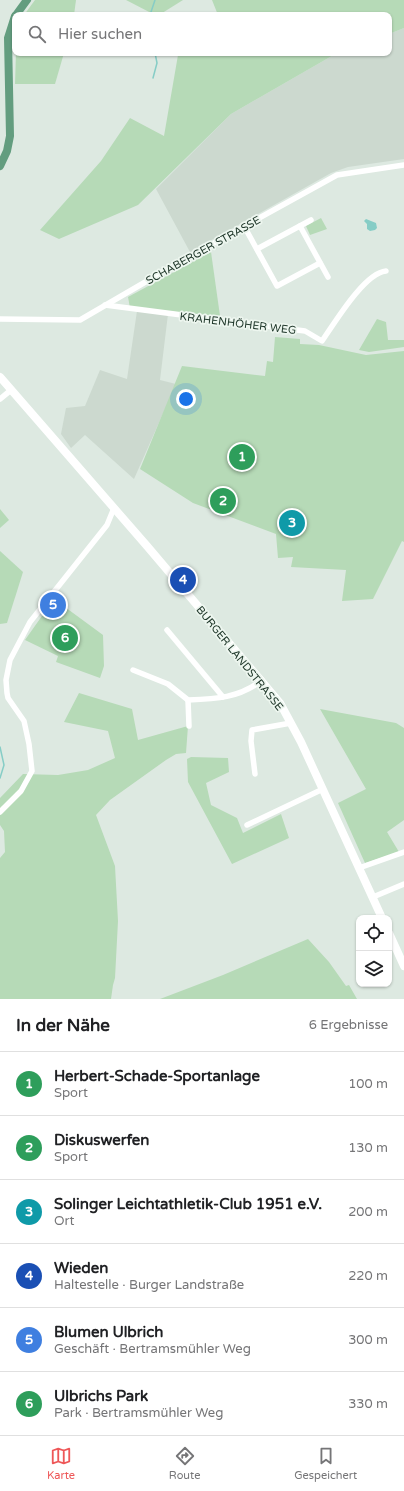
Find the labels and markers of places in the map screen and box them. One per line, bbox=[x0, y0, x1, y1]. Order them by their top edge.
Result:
pin: 1 bbox=[229, 442, 255, 472]
pin: 2 bbox=[210, 486, 236, 516]
pin: 3 bbox=[279, 508, 305, 538]
pin: 4 bbox=[170, 565, 196, 595]
pin: 5 bbox=[40, 590, 66, 620]
pin: 6 bbox=[52, 623, 78, 653]

